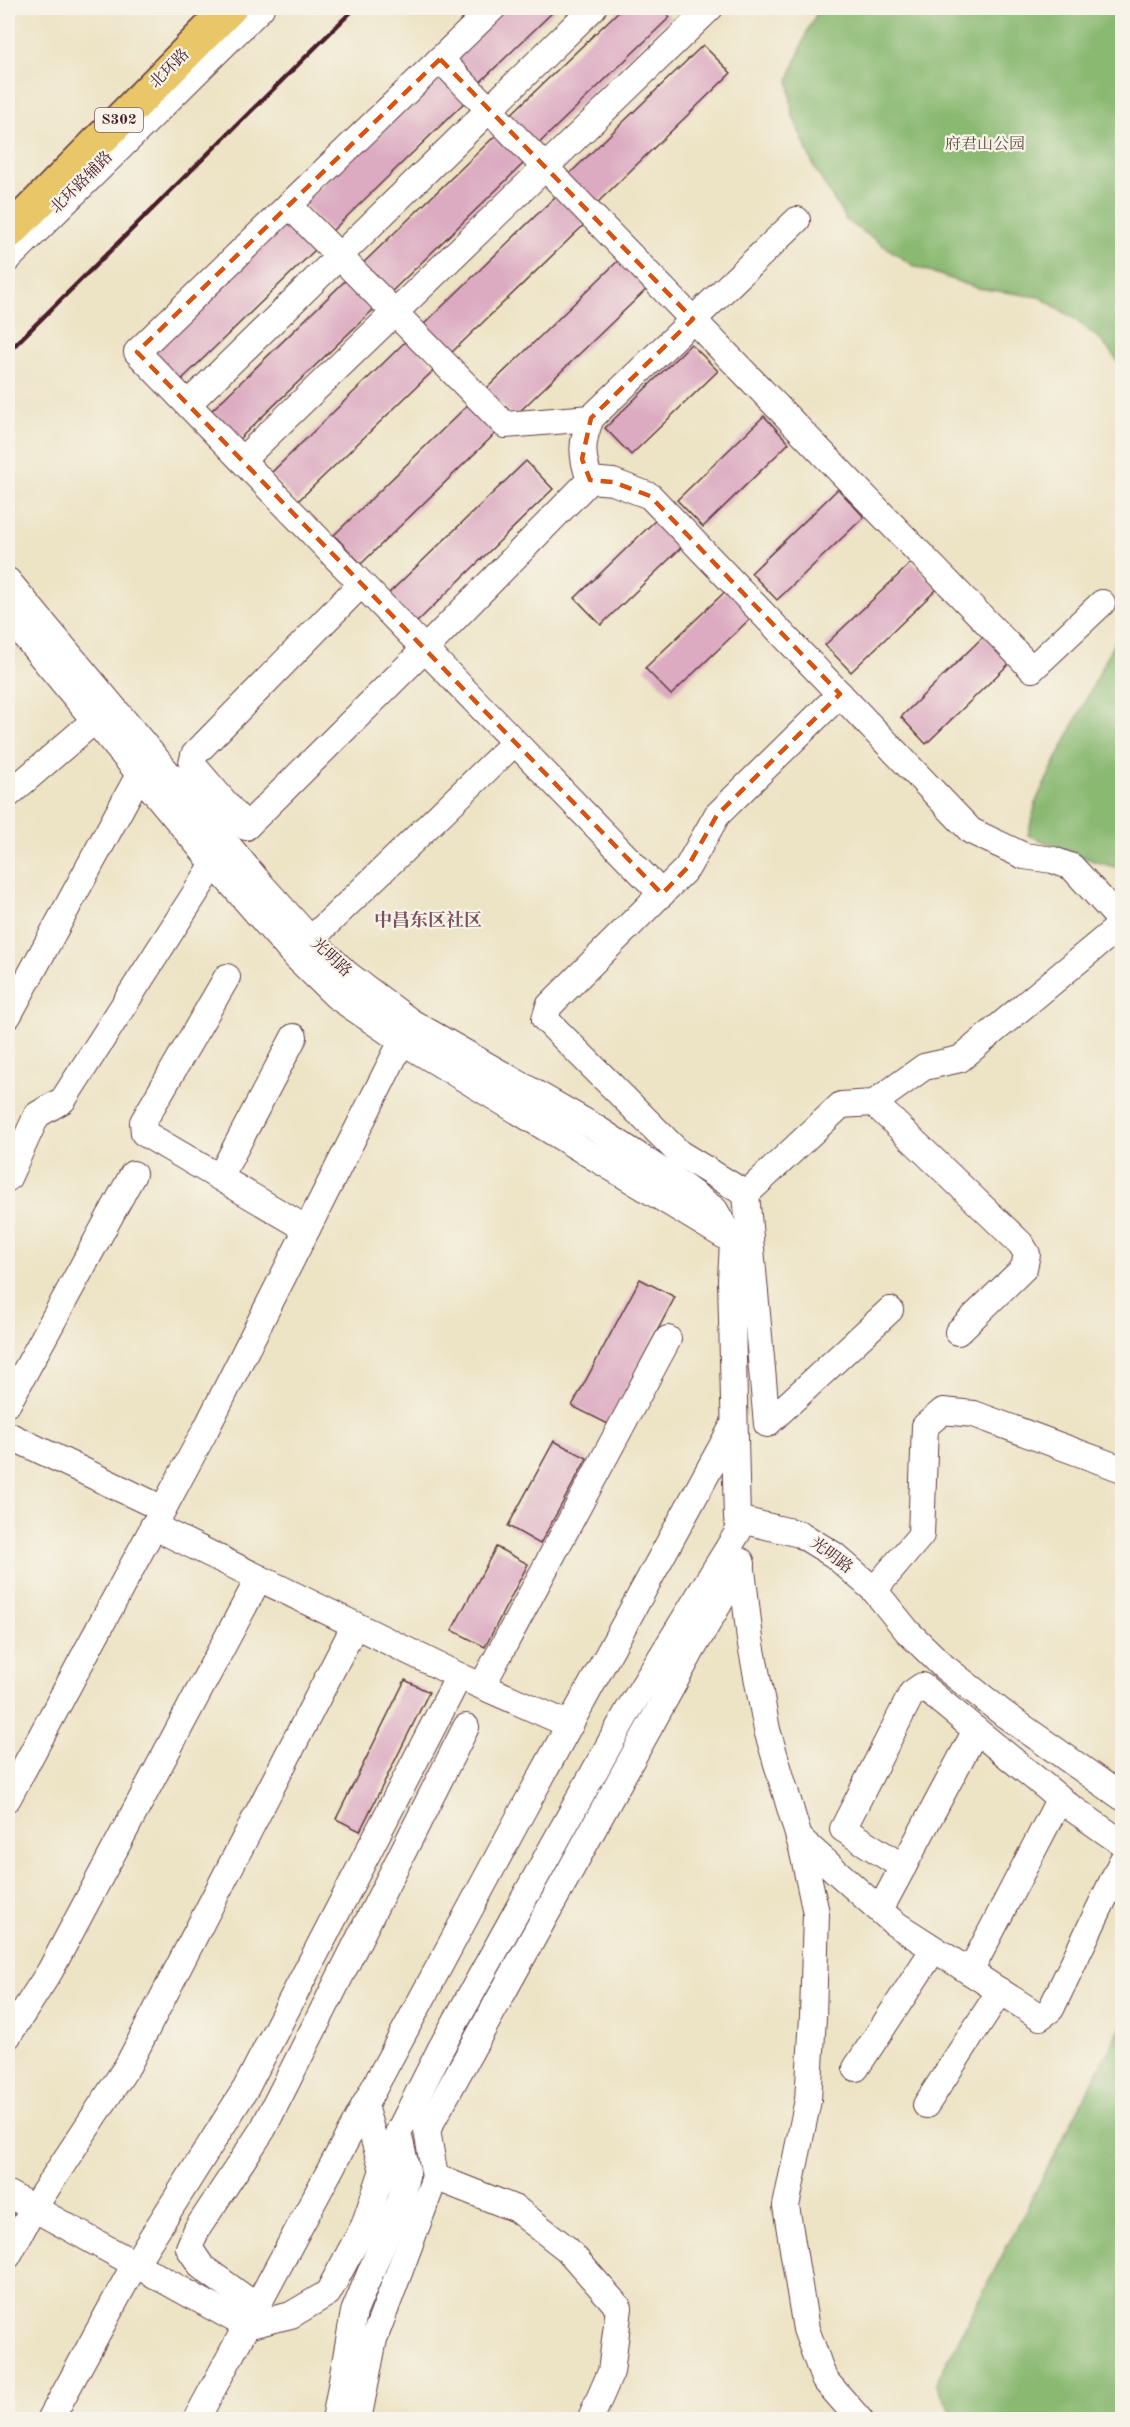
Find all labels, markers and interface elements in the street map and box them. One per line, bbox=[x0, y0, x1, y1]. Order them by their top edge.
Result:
street label: 北环路 bbox=[146, 45, 193, 92]
road number: S302 bbox=[95, 108, 143, 132]
park label: 府君山公园 bbox=[945, 135, 1025, 153]
street label: 北环路辅路 bbox=[47, 148, 116, 217]
district label: 中昌东区社区 bbox=[374, 910, 482, 930]
street label: 光明路 bbox=[308, 934, 355, 980]
street label: 光明路 bbox=[807, 1534, 856, 1577]

